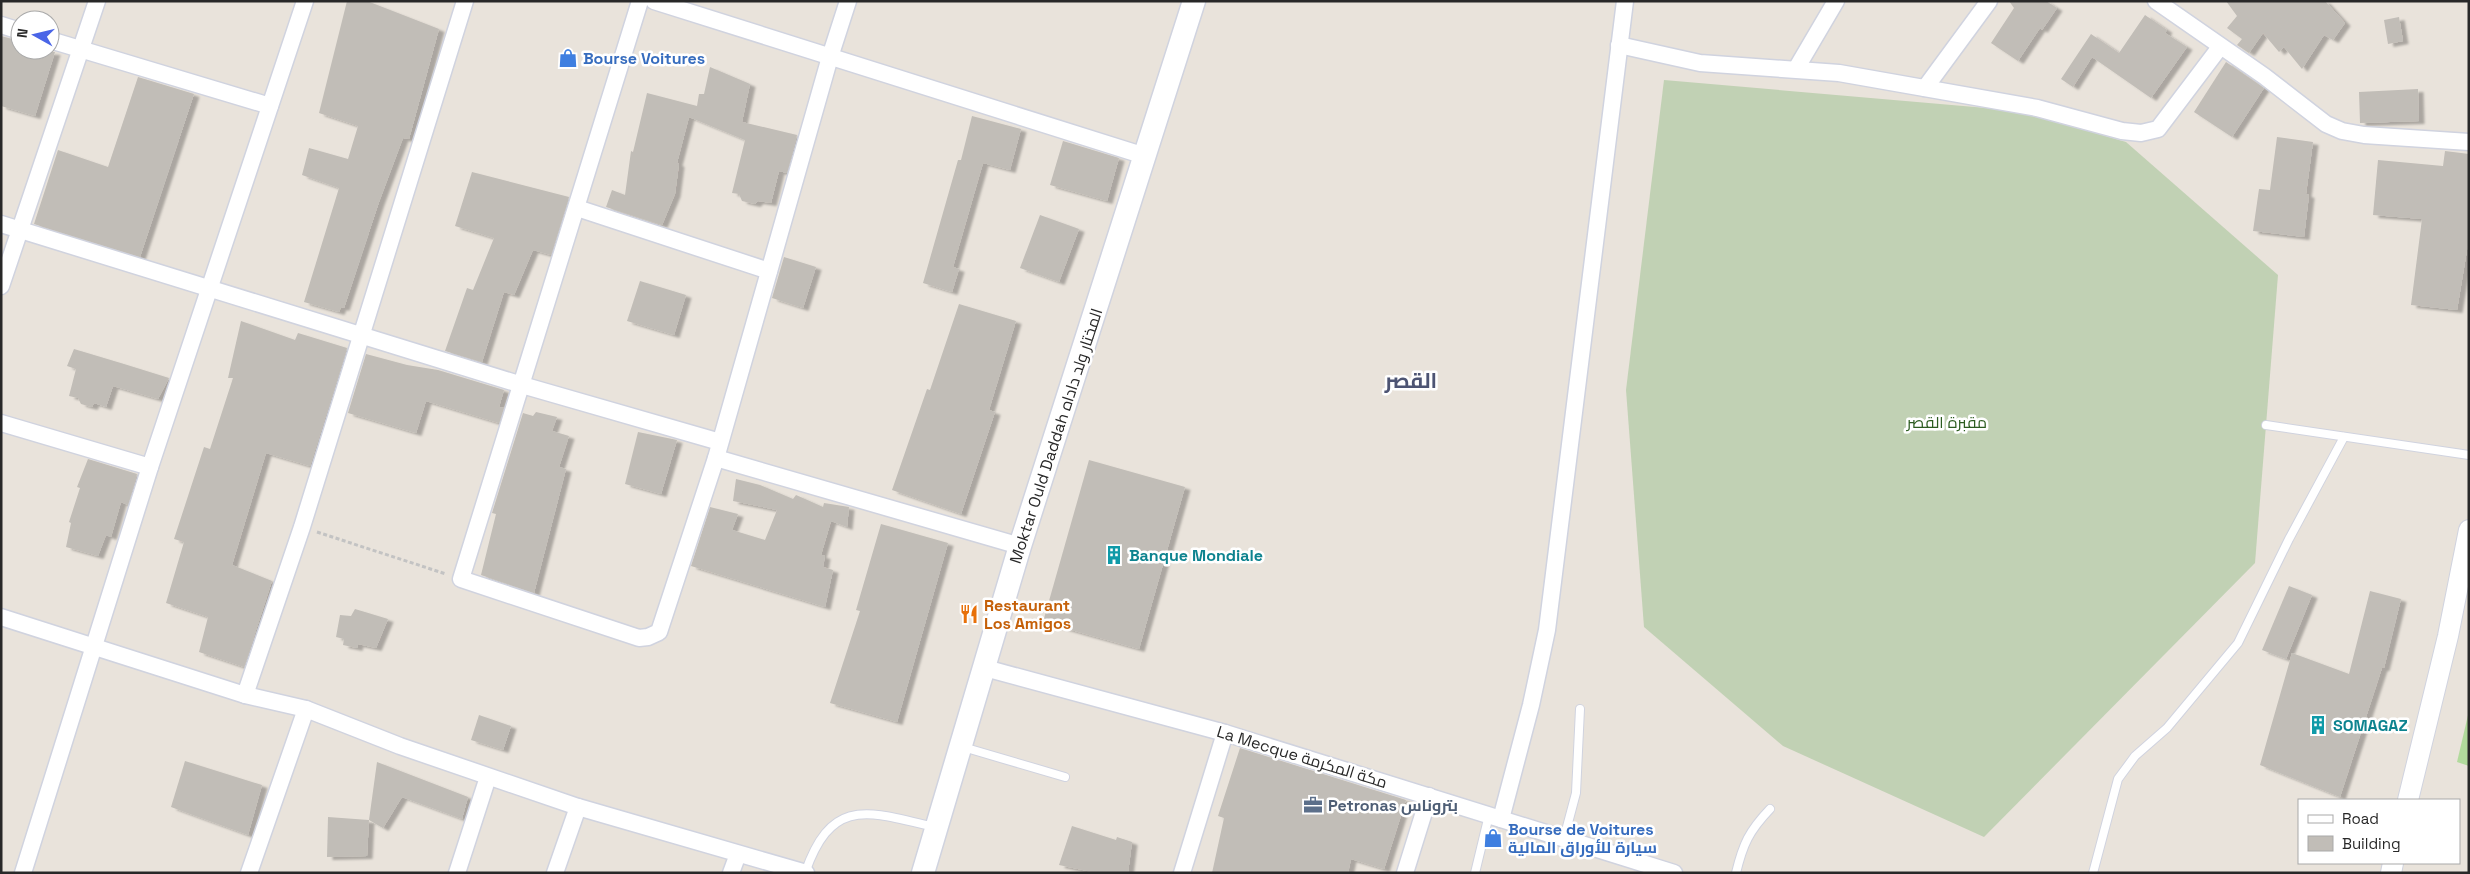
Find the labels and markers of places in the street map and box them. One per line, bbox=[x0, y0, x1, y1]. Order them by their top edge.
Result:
shop icon: Bourse Voitures bbox=[557, 47, 579, 69]
place label: Bourse Voitures bbox=[583, 48, 705, 69]
building icon: Banque Mondiale bbox=[1103, 544, 1125, 566]
place label: Banque Mondiale bbox=[1129, 545, 1263, 566]
place label: Restaurant Los Amigos bbox=[984, 595, 1071, 634]
restaurant icon: Restaurant Los Amigos bbox=[958, 603, 980, 625]
building icon: SOMAGAZ bbox=[2307, 714, 2329, 736]
place label: SOMAGAZ bbox=[2333, 715, 2408, 736]
office icon: Petronas بتروناس bbox=[1302, 794, 1324, 816]
place label: Petronas بتروناس bbox=[1328, 795, 1458, 816]
place label: Bourse de Voitures سيارة للأوراق المالية bbox=[1508, 819, 1657, 858]
shop icon: Bourse de Voitures سيارة للأوراق المالية bbox=[1482, 827, 1504, 849]

